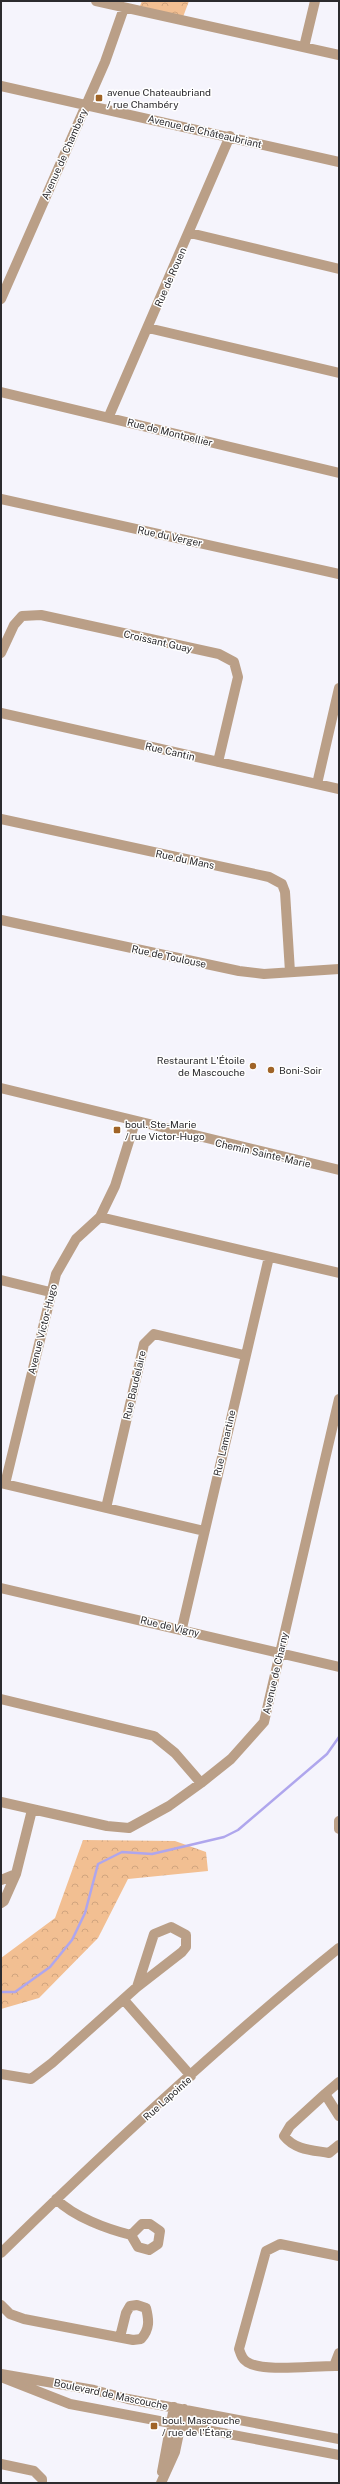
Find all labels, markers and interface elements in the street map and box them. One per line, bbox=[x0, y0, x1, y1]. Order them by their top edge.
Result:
place label: avenue Chateaubriand / rue Chambéry bbox=[107, 86, 211, 110]
marker: avenue Chateaubriand / rue Chambéry bbox=[94, 93, 104, 103]
street label: Avenue de Chambery bbox=[39, 106, 90, 201]
street label: Avenue de Châteaubriant bbox=[147, 112, 263, 150]
street label: Rue de Rouen bbox=[152, 245, 189, 309]
street label: Rue de Montpellier bbox=[126, 416, 214, 448]
street label: Rue du Verger bbox=[137, 523, 203, 549]
street label: Croissant Guay bbox=[122, 627, 194, 655]
street label: Rue Cantin bbox=[144, 739, 196, 763]
street label: Rue du Mans bbox=[155, 847, 215, 871]
street label: Rue de Toulouse bbox=[131, 942, 208, 970]
place label: Restaurant L'Étoile de Mascouche bbox=[157, 1054, 245, 1078]
marker: Restaurant L'Étoile de Mascouche bbox=[248, 1061, 258, 1071]
place label: Boni-Soir bbox=[279, 1064, 322, 1076]
marker: Boni-Soir bbox=[266, 1065, 276, 1075]
place label: boul. Ste-Marie / rue Victor-Hugo bbox=[125, 1118, 205, 1142]
marker: boul. Ste-Marie / rue Victor-Hugo bbox=[112, 1125, 122, 1135]
street label: Chemin Sainte-Marie bbox=[214, 1136, 312, 1170]
street label: Avenue Victor-Hugo bbox=[25, 1282, 59, 1375]
street label: Rue Baudelaire bbox=[120, 1349, 148, 1421]
street label: Rue Lamartine bbox=[211, 1408, 238, 1477]
street label: Rue de Vigny bbox=[139, 1613, 201, 1639]
street label: Avenue de Charny bbox=[260, 1630, 290, 1715]
street label: Rue Lapointe bbox=[140, 2073, 194, 2123]
street label: Boulevard de Mascouche bbox=[53, 2376, 169, 2412]
place label: boul. Mascouche / rue de l'Étang bbox=[162, 2414, 241, 2438]
marker: boul. Mascouche / rue de l'Étang bbox=[149, 2421, 159, 2431]

